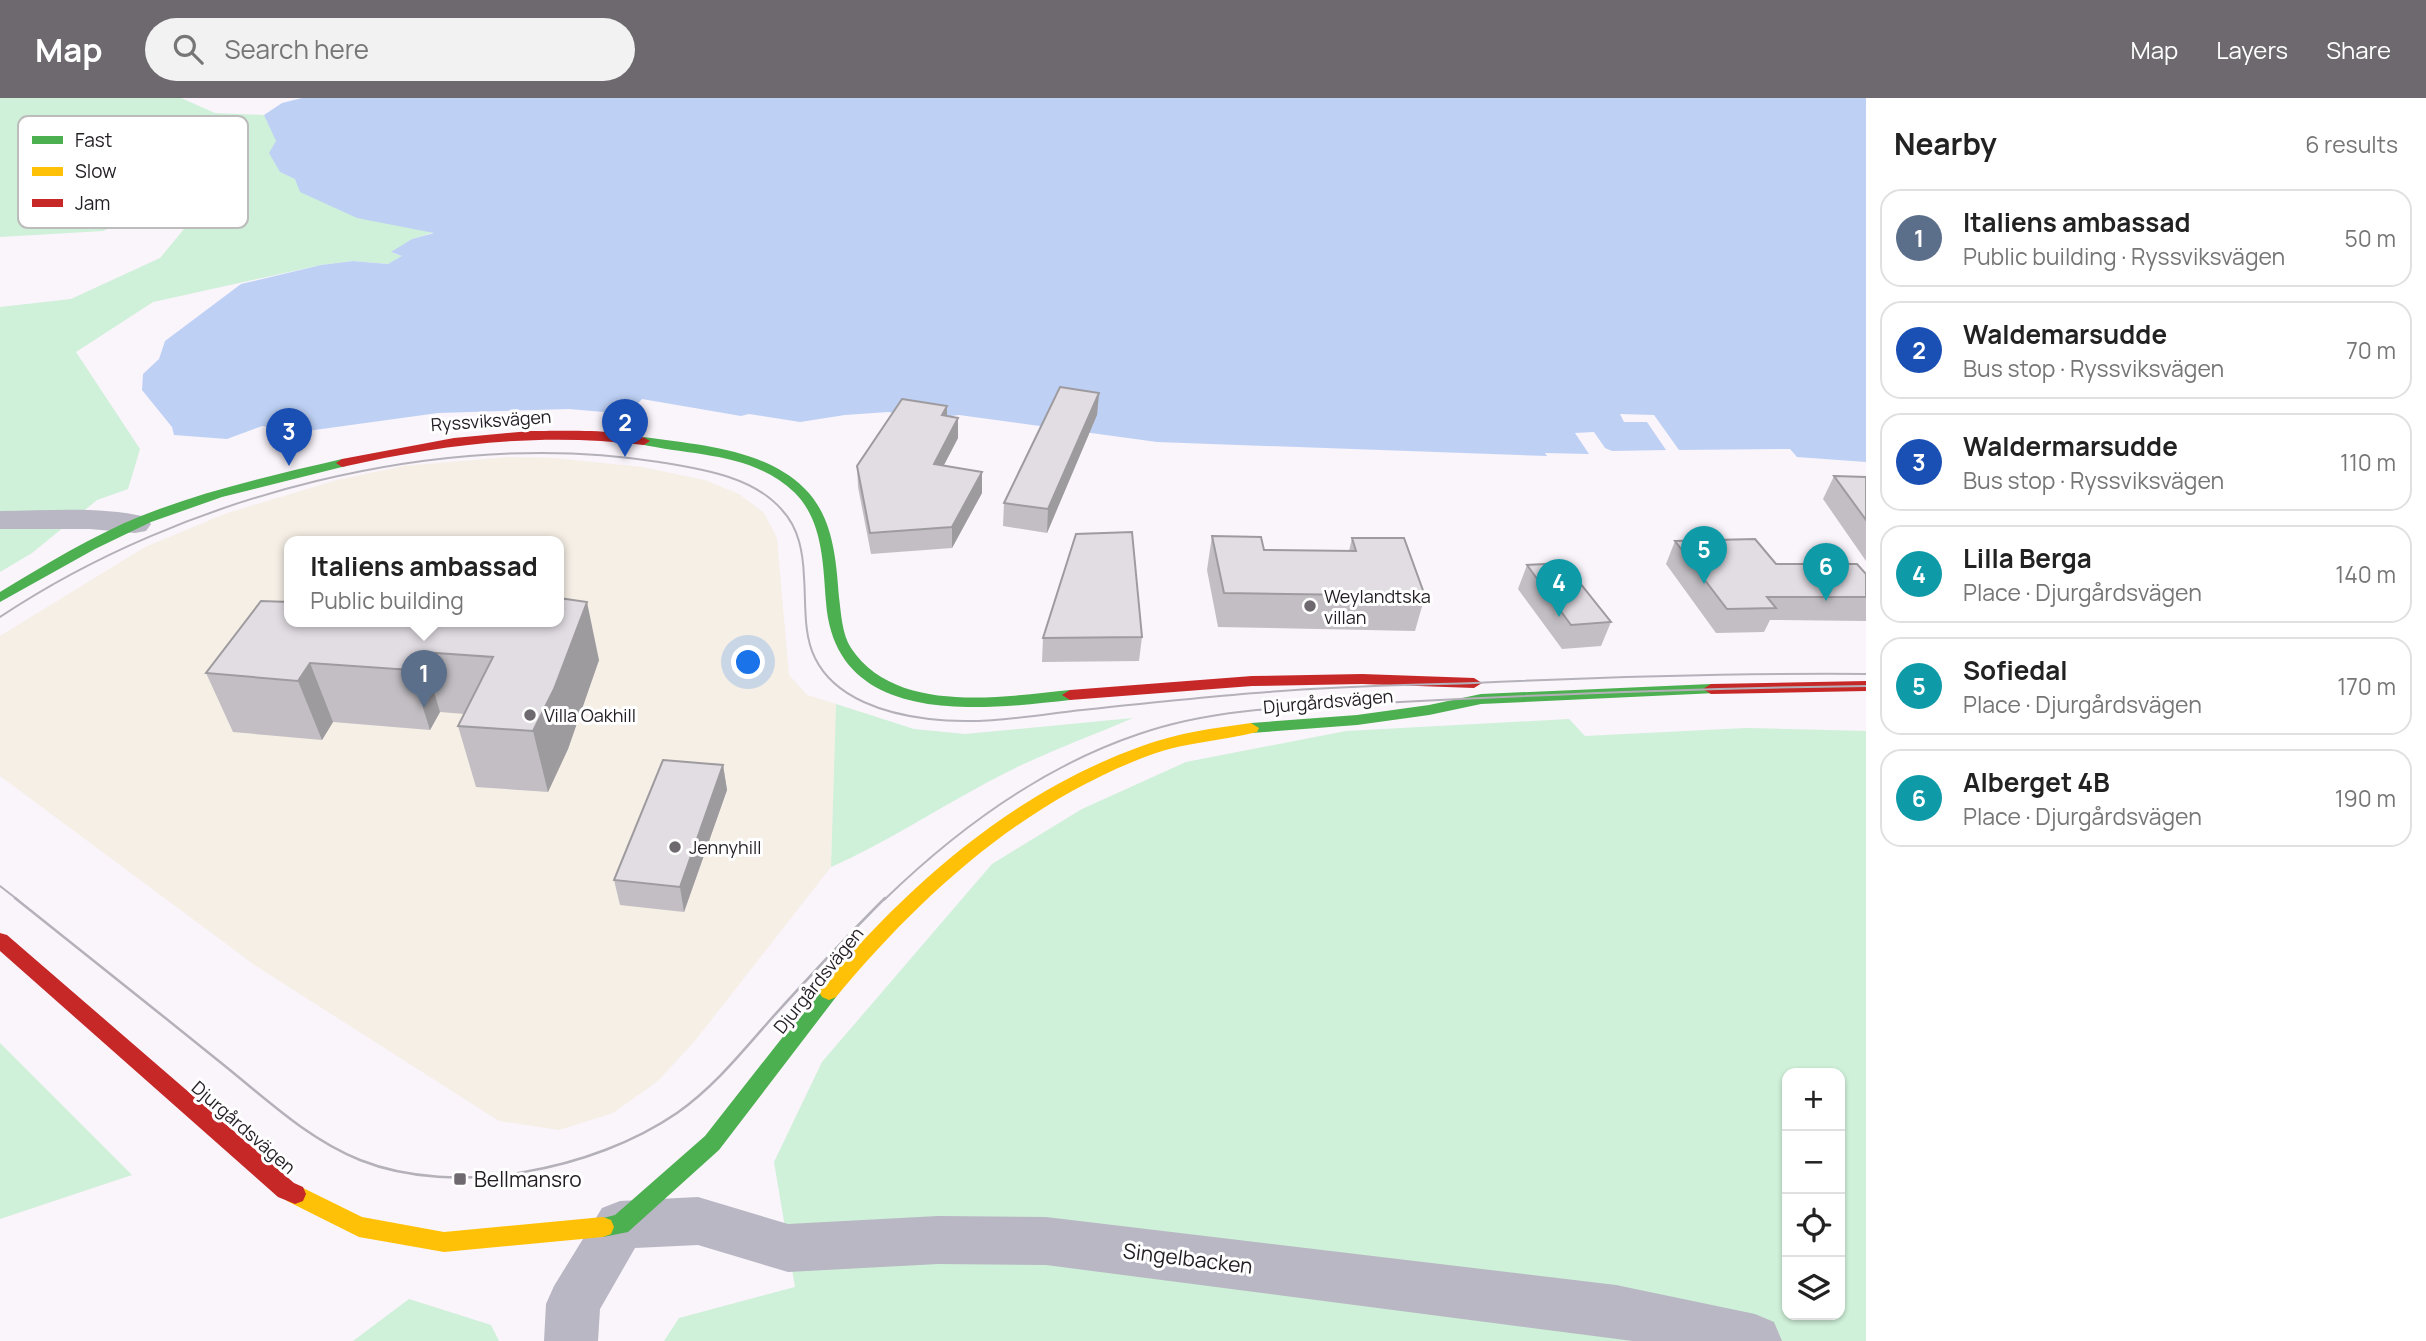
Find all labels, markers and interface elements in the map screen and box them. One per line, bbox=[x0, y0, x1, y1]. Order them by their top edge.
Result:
search box bbox=[145, 18, 635, 81]
text: Map bbox=[35, 27, 103, 72]
icon: search bbox=[169, 30, 207, 68]
text: Search here bbox=[225, 31, 369, 67]
text: Map bbox=[2131, 33, 2178, 66]
text: Layers bbox=[2216, 33, 2288, 66]
text: Share bbox=[2326, 33, 2391, 66]
legend bbox=[18, 116, 248, 228]
text: Nearby bbox=[1894, 123, 1997, 164]
text: Fast bbox=[75, 127, 112, 153]
text: 6 results bbox=[2305, 128, 2398, 160]
text: Slow bbox=[75, 158, 117, 184]
text: Jam bbox=[75, 190, 110, 216]
text: Italiens ambassad bbox=[1963, 204, 2190, 240]
text: 1 bbox=[1914, 222, 1924, 254]
text: 50 m bbox=[2345, 222, 2396, 254]
text: Public building · Ryssviksvägen bbox=[1963, 240, 2285, 272]
text: Waldemarsudde bbox=[1963, 316, 2167, 352]
text: 2 bbox=[1912, 334, 1926, 366]
text: 70 m bbox=[2346, 334, 2396, 366]
text: Bus stop · Ryssviksvägen bbox=[1963, 352, 2224, 384]
pin: 2 bbox=[602, 399, 648, 457]
street label: Ryssviksvägen bbox=[430, 404, 552, 436]
pin: 3 bbox=[266, 408, 312, 466]
text: Waldermarsudde bbox=[1963, 428, 2178, 464]
text: 3 bbox=[1912, 446, 1926, 478]
text: 110 m bbox=[2340, 446, 2396, 478]
text: Bus stop · Ryssviksvägen bbox=[1963, 464, 2224, 496]
pin: 5 bbox=[1681, 526, 1727, 584]
popup bbox=[284, 536, 564, 627]
text: Lilla Berga bbox=[1963, 540, 2092, 576]
pin: 6 bbox=[1803, 543, 1849, 601]
text: Italiens ambassad bbox=[310, 548, 538, 584]
text: 4 bbox=[1912, 558, 1926, 590]
text: 140 m bbox=[2335, 558, 2396, 590]
pin: 4 bbox=[1536, 559, 1582, 617]
text: Place · Djurgårdsvägen bbox=[1963, 576, 2202, 608]
text: Public building bbox=[310, 584, 464, 616]
place label: Weylandtska villan bbox=[1324, 584, 1431, 629]
marker: Weylandtska villan bbox=[1302, 598, 1318, 614]
your location bbox=[731, 645, 765, 679]
pin: 1 bbox=[401, 650, 447, 708]
text: Sofiedal bbox=[1963, 652, 2068, 688]
text: 5 bbox=[1912, 670, 1926, 702]
text: 170 m bbox=[2337, 670, 2396, 702]
street label: Djurgårdsvägen bbox=[1262, 683, 1394, 719]
text: Place · Djurgårdsvägen bbox=[1963, 688, 2202, 720]
place label: Villa Oakhill bbox=[544, 703, 636, 727]
marker: Villa Oakhill bbox=[522, 707, 538, 723]
text: Alberget 4B bbox=[1963, 764, 2110, 800]
text: 6 bbox=[1912, 782, 1926, 814]
text: 190 m bbox=[2335, 782, 2396, 814]
text: Place · Djurgårdsvägen bbox=[1963, 800, 2202, 832]
place label: Jennyhill bbox=[689, 835, 761, 859]
marker: Jennyhill bbox=[667, 839, 683, 855]
street label: Djurgårdsvägen bbox=[768, 922, 868, 1038]
map controls bbox=[1782, 1068, 1845, 1320]
button: + bbox=[1782, 1068, 1845, 1131]
street label: Djurgårdsvägen bbox=[187, 1075, 301, 1179]
button: − bbox=[1782, 1131, 1845, 1194]
place label: Bellmansro bbox=[474, 1165, 582, 1193]
marker: Bellmansro bbox=[452, 1171, 468, 1187]
button: locate bbox=[1782, 1194, 1845, 1257]
street label: Singelbacken bbox=[1122, 1236, 1254, 1280]
button: layers bbox=[1782, 1257, 1845, 1320]

